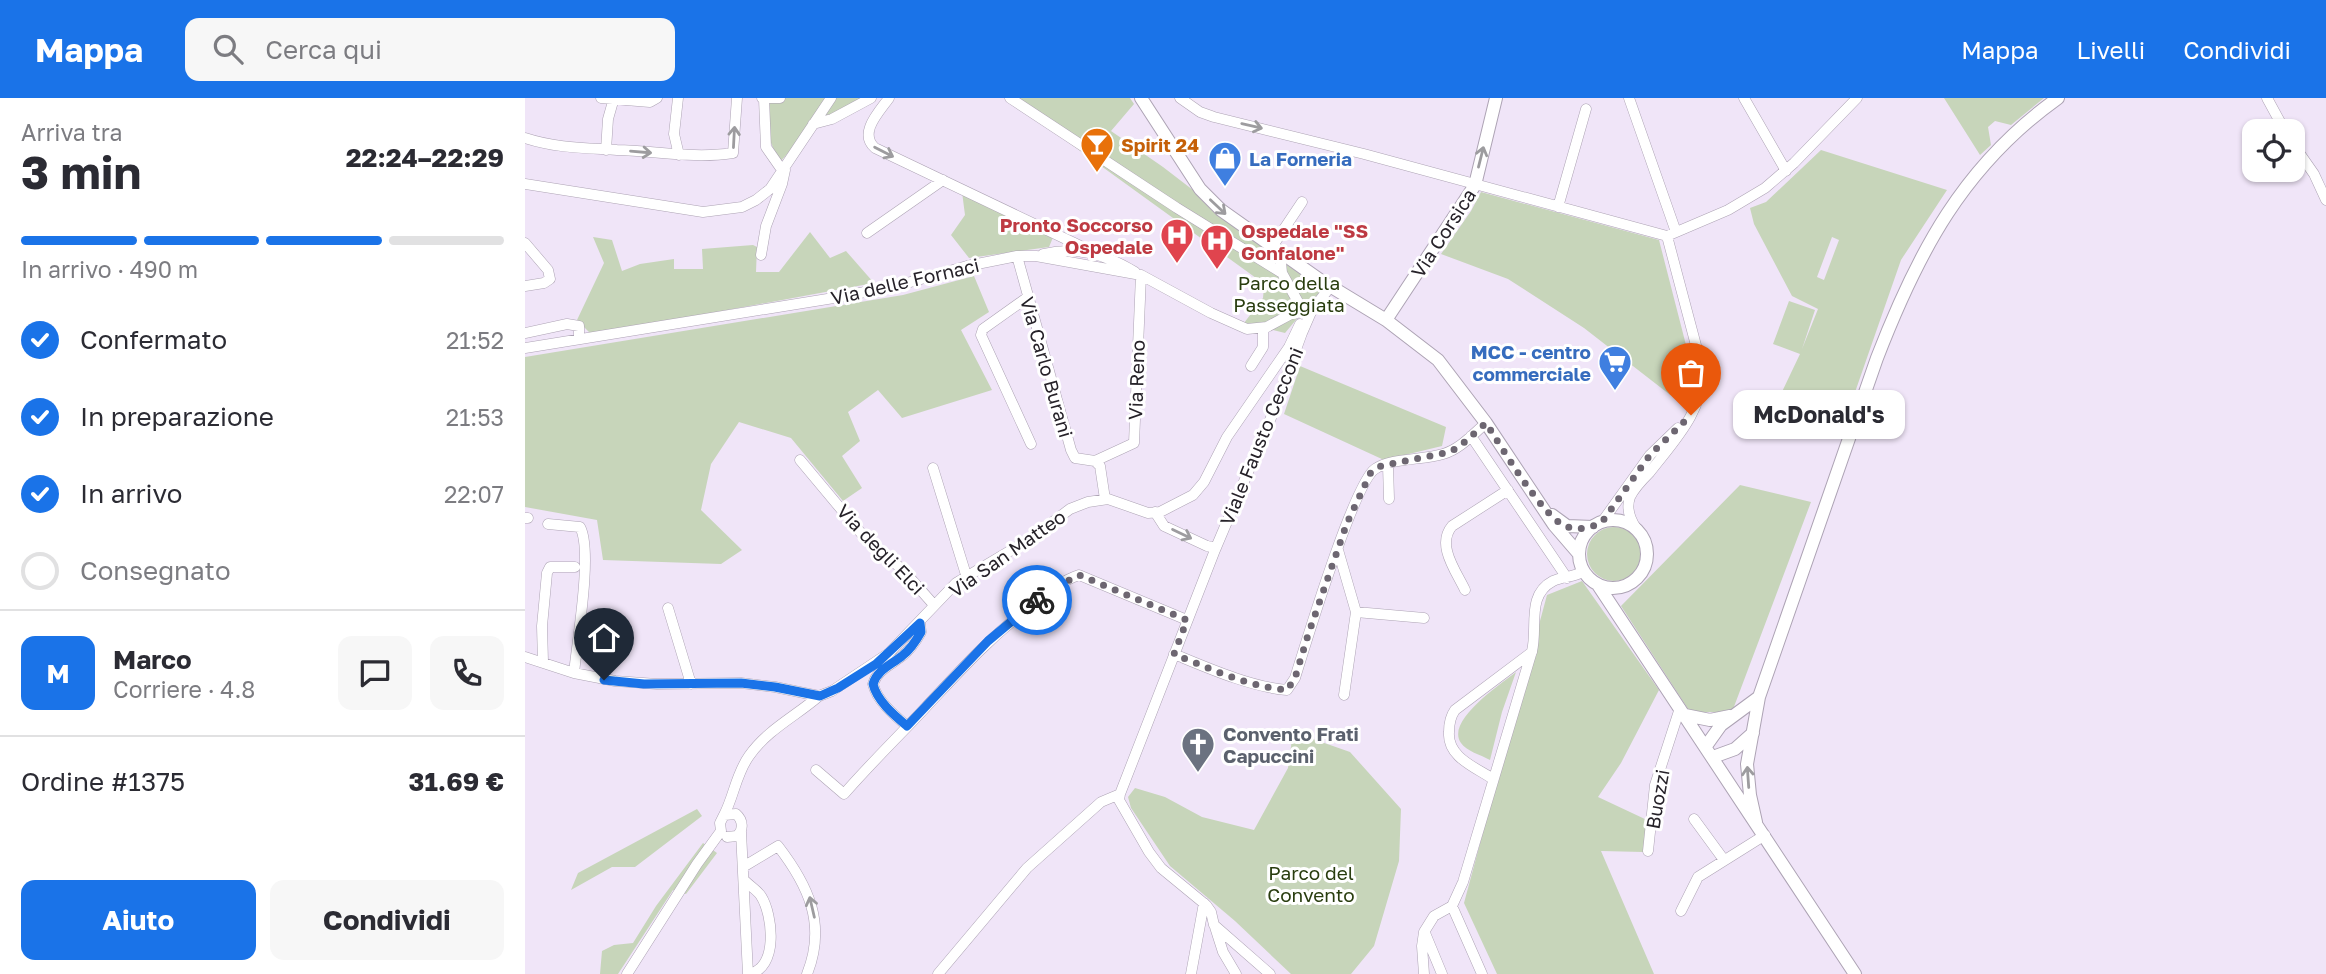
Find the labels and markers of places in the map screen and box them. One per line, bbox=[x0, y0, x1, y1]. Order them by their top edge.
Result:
bar icon: Spirit 24 bbox=[1078, 125, 1116, 174]
place label: Spirit 24 bbox=[1121, 133, 1199, 156]
shop icon: La Forneria bbox=[1206, 139, 1244, 188]
place label: La Forneria bbox=[1249, 147, 1352, 170]
place label: Pronto Soccorso Ospedale bbox=[1000, 213, 1153, 258]
hospital icon: Pronto Soccorso Ospedale bbox=[1158, 216, 1196, 265]
place label: Ospedale "SS Gonfalone" bbox=[1241, 219, 1368, 264]
hospital icon: Ospedale "SS Gonfalone" bbox=[1198, 222, 1236, 271]
place label: MCC - centro commerciale bbox=[1471, 340, 1591, 385]
supermarket icon: MCC - centro commerciale bbox=[1596, 343, 1634, 392]
pin bbox=[1661, 343, 1721, 415]
callout: McDonald's bbox=[1733, 390, 1905, 440]
pin bbox=[574, 608, 634, 680]
place label: Convento Frati Capuccini bbox=[1223, 722, 1359, 767]
church icon: Convento Frati Capuccini bbox=[1179, 725, 1217, 774]

